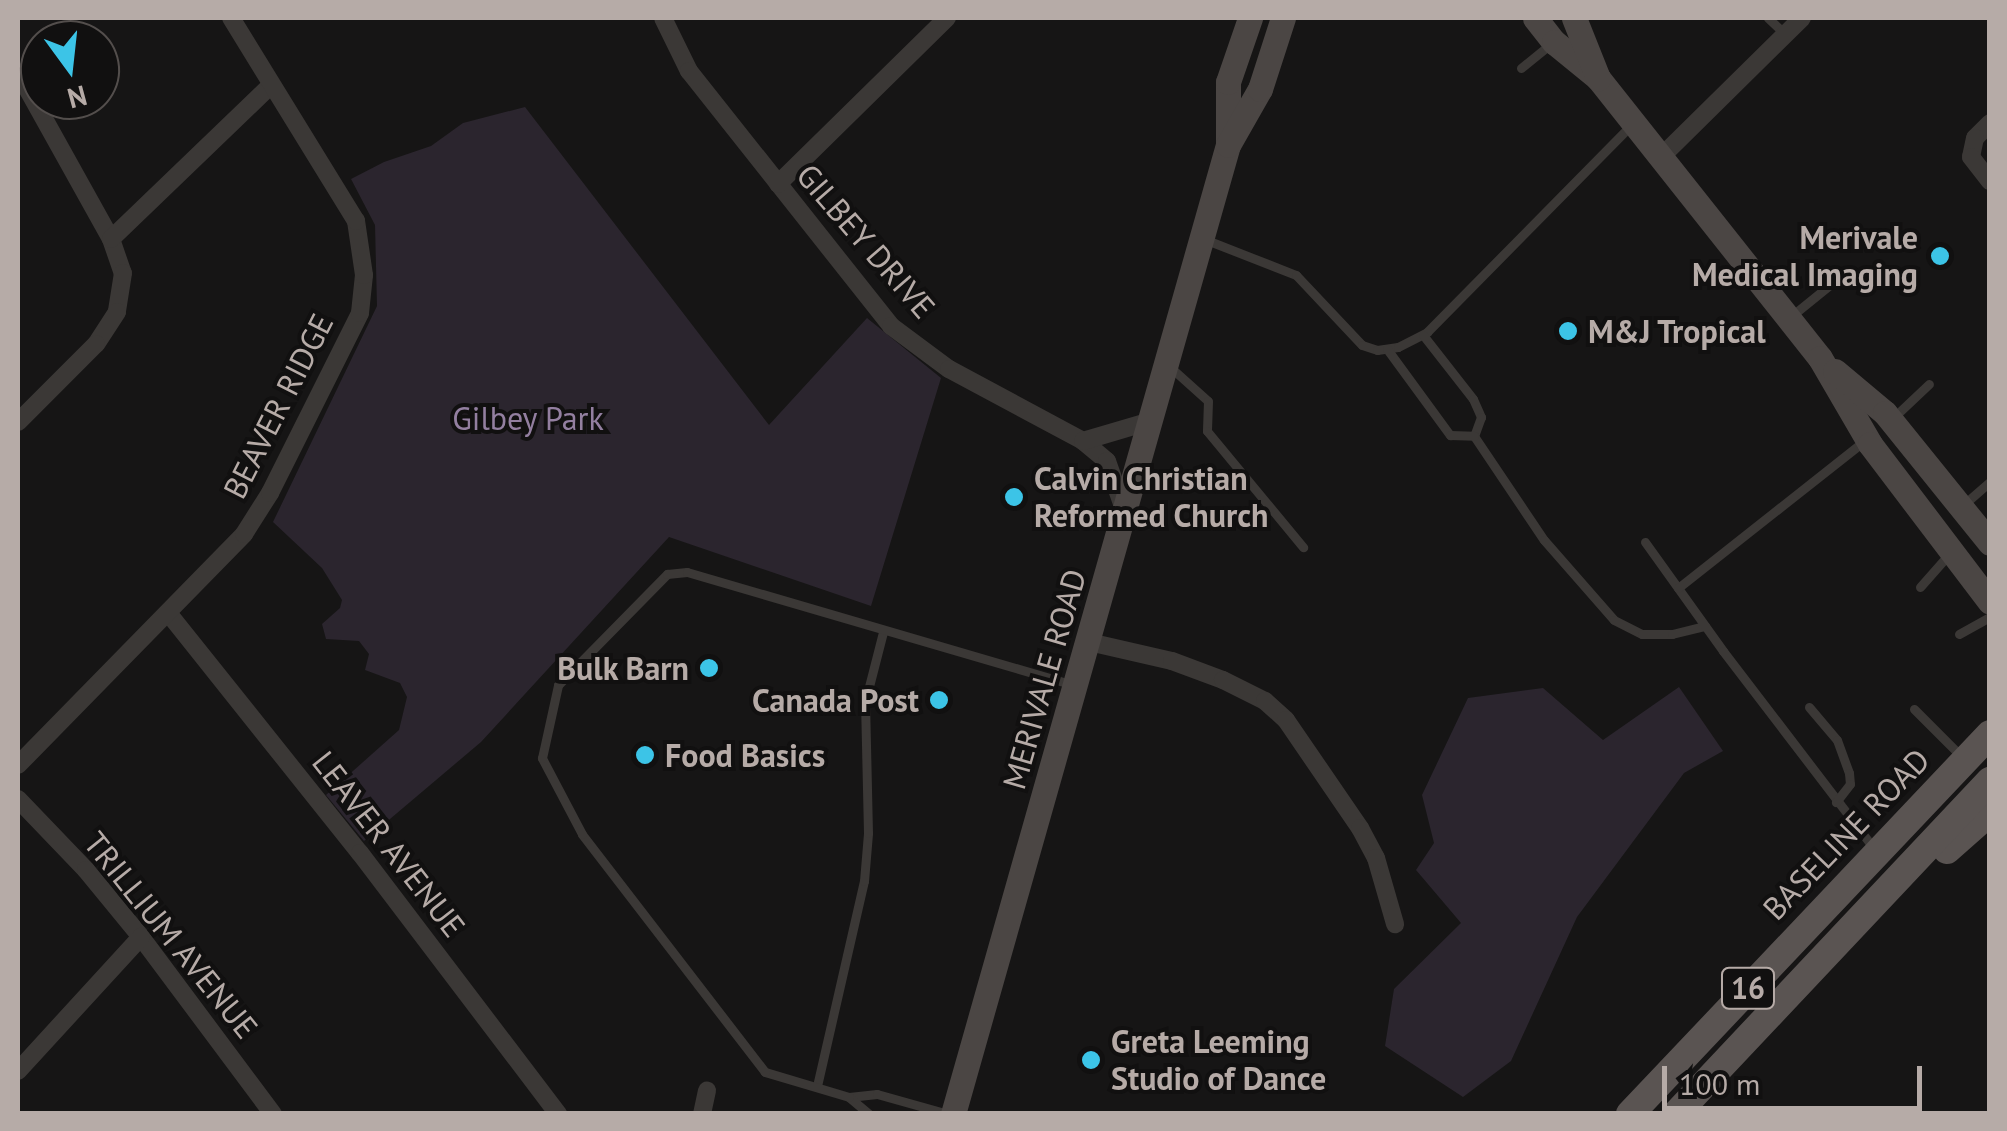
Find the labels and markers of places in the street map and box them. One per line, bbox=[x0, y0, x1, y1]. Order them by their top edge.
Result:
place label: Merivale Medical Imaging bbox=[1692, 219, 1918, 294]
marker: Merivale Medical Imaging bbox=[1927, 243, 1953, 269]
place label: M&J Tropical bbox=[1588, 312, 1767, 350]
marker: M&J Tropical bbox=[1557, 320, 1579, 342]
place label: Calvin Christian Reformed Church bbox=[1034, 460, 1269, 535]
marker: Calvin Christian Reformed Church bbox=[1003, 486, 1025, 508]
place label: Bulk Barn bbox=[556, 649, 689, 687]
marker: Bulk Barn bbox=[698, 657, 720, 679]
place label: Canada Post bbox=[752, 681, 919, 719]
marker: Canada Post bbox=[928, 689, 950, 711]
place label: Food Basics bbox=[665, 736, 825, 774]
marker: Food Basics bbox=[634, 744, 656, 766]
place label: Greta Leeming Studio of Dance bbox=[1111, 1023, 1326, 1098]
marker: Greta Leeming Studio of Dance bbox=[1080, 1049, 1102, 1071]

